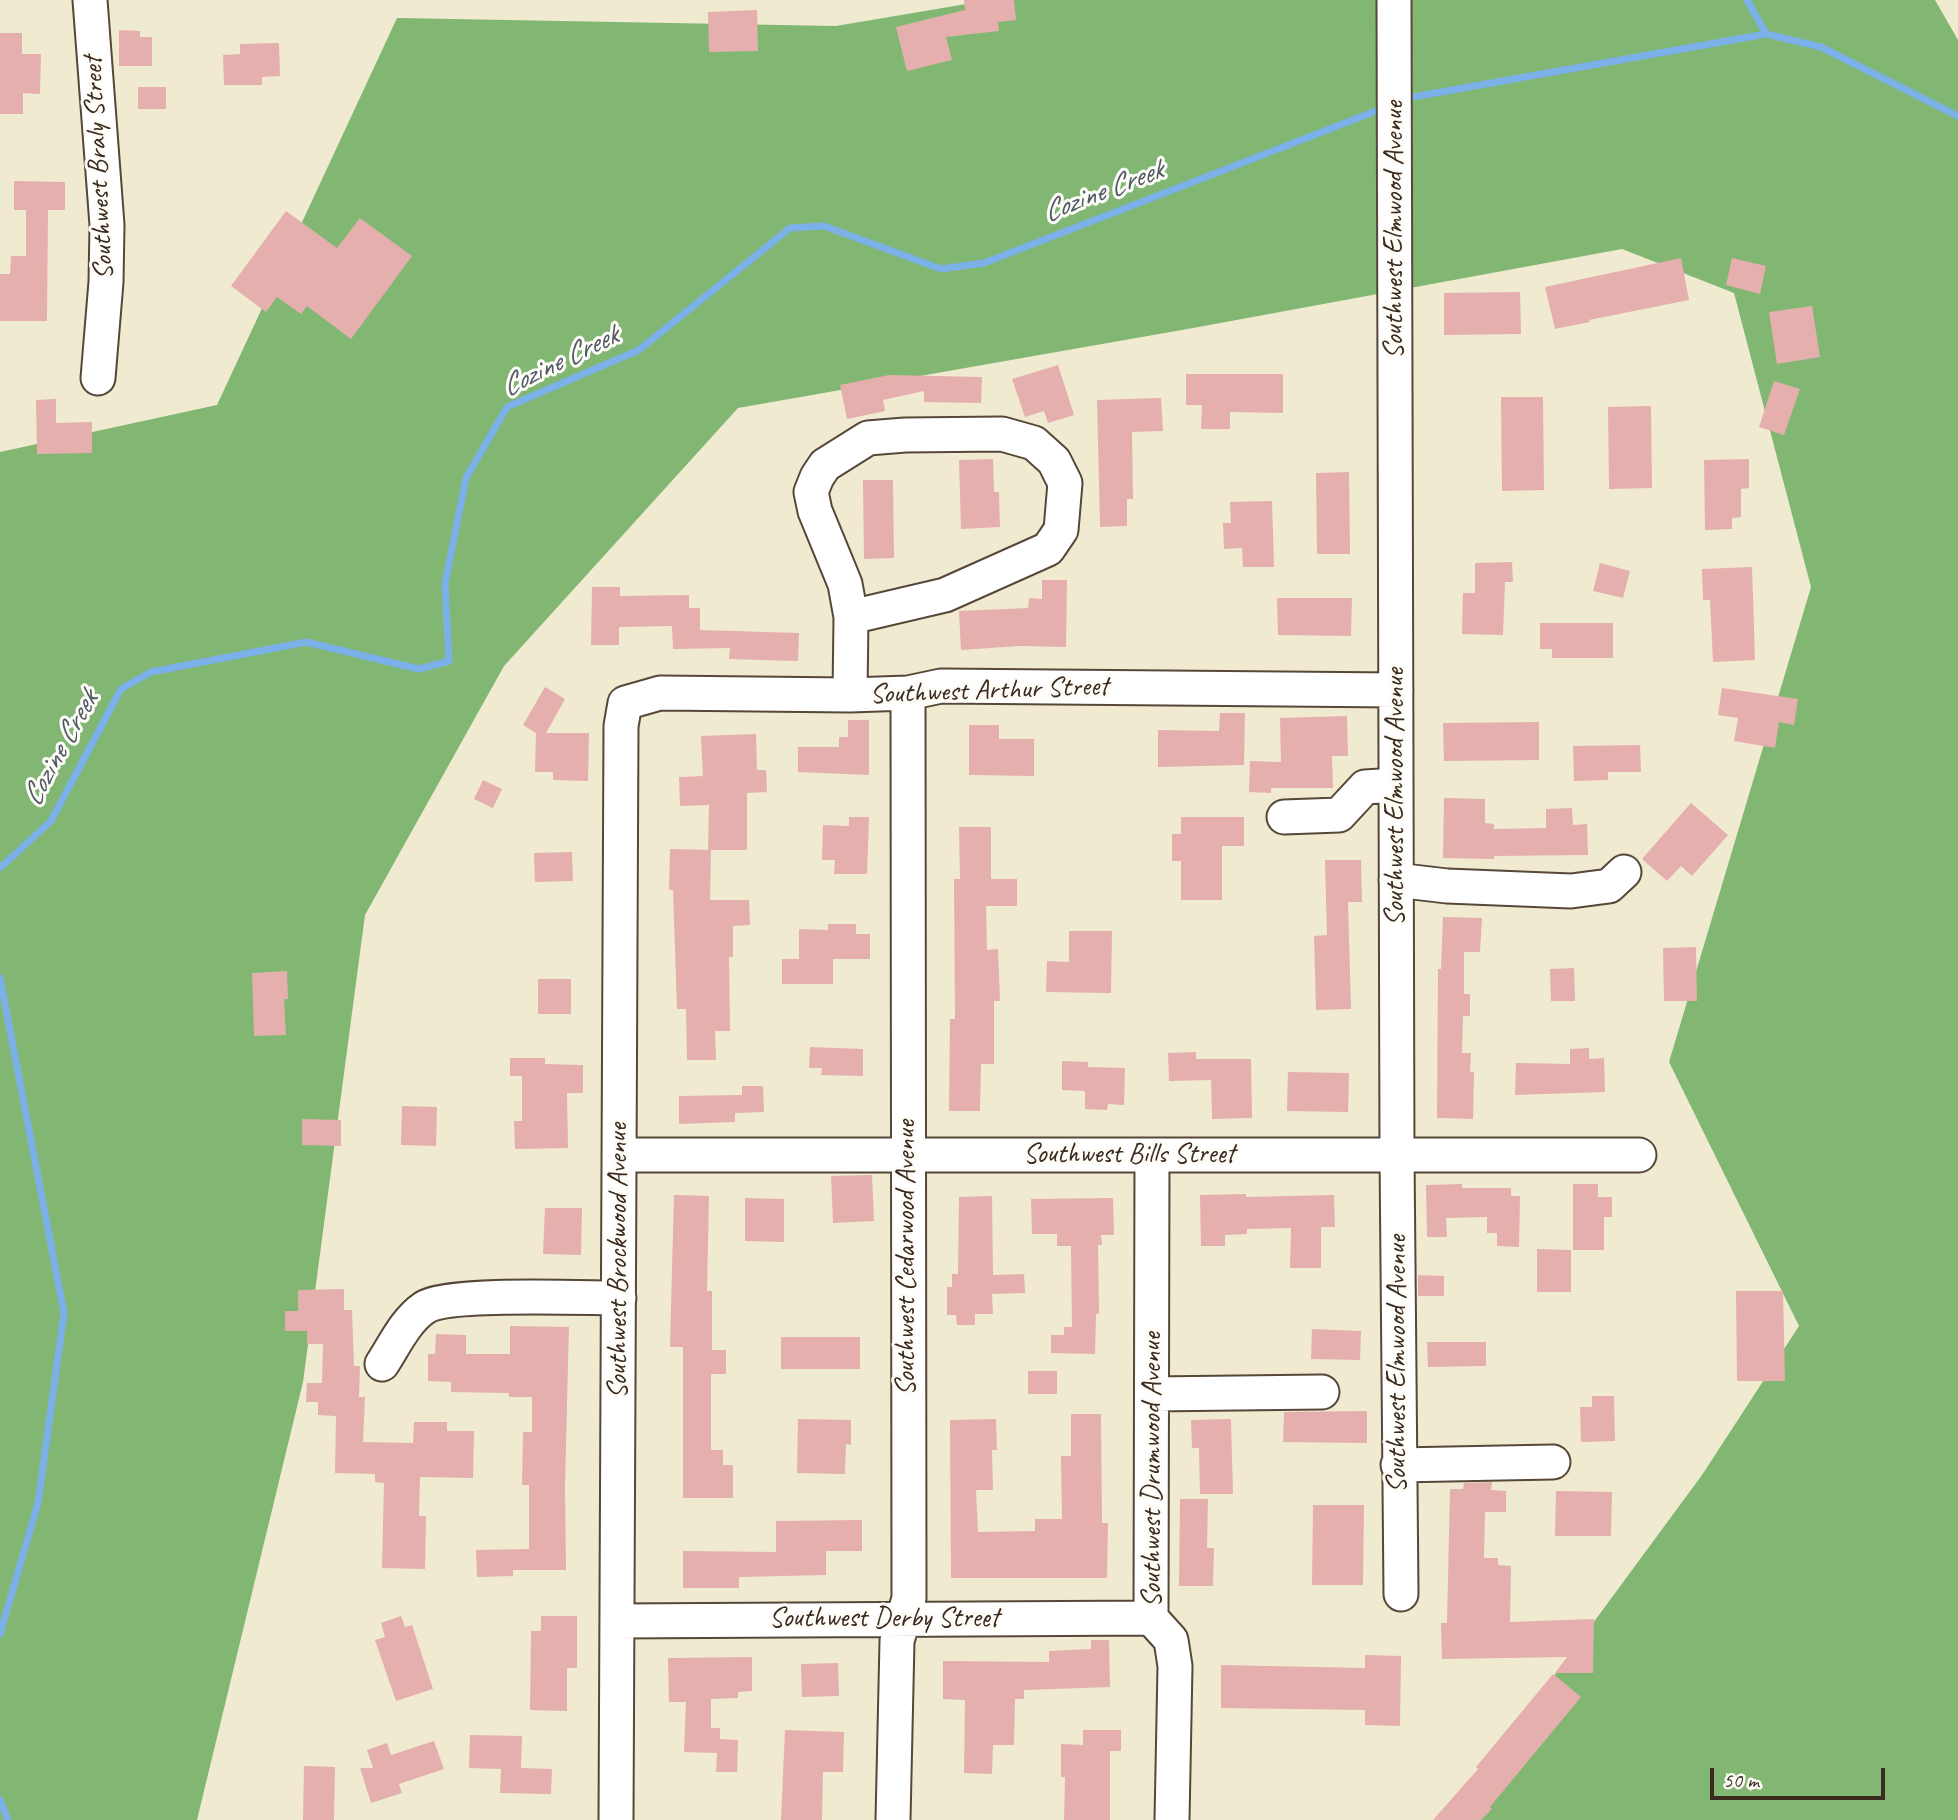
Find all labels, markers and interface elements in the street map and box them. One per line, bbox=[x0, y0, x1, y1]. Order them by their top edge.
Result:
street label: Southwest Braly Street bbox=[76, 56, 122, 280]
street label: Southwest Elmwood Avenue bbox=[1378, 101, 1412, 359]
water label: Cozine Creek bbox=[1038, 153, 1168, 231]
water label: Cozine Creek bbox=[496, 318, 624, 406]
street label: Southwest Elmwood Avenue bbox=[1379, 668, 1413, 926]
street label: Southwest Arthur Street bbox=[869, 670, 1109, 712]
water label: Cozine Creek bbox=[15, 685, 107, 813]
street label: Southwest Cedarwood Avenue bbox=[890, 1120, 924, 1396]
street label: Southwest Brockwood Avenue bbox=[602, 1123, 636, 1399]
street label: Southwest Bills Street bbox=[1023, 1138, 1235, 1172]
street label: Southwest Elmwood Avenue bbox=[1381, 1235, 1415, 1493]
street label: Southwest Drumwood Avenue bbox=[1136, 1332, 1170, 1608]
street label: Southwest Derby Street bbox=[769, 1602, 999, 1636]
scale bar bbox=[1713, 1754, 1888, 1798]
text: 50 m bbox=[1723, 1767, 1759, 1793]

